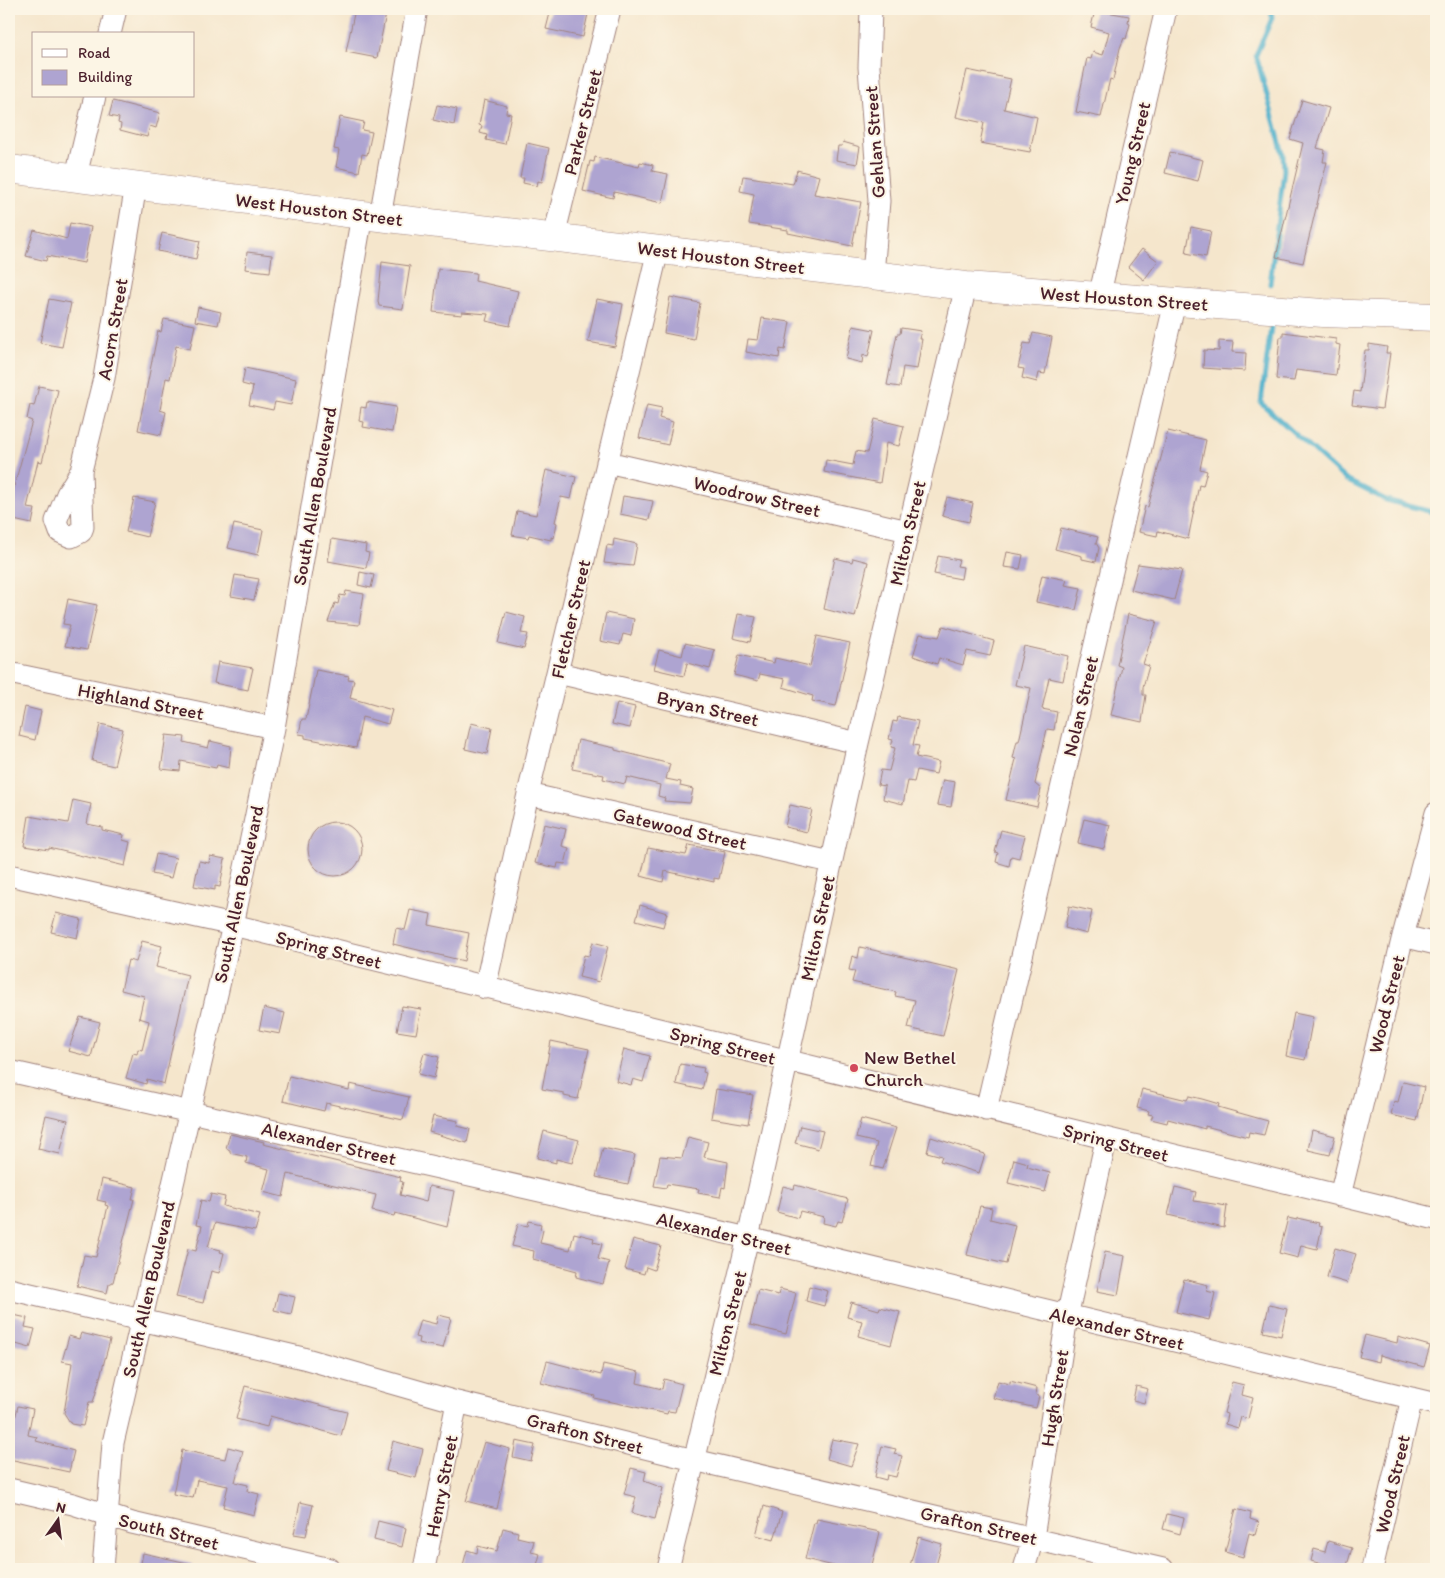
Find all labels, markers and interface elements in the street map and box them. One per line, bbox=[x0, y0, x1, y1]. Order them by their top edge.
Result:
legend bbox=[32, 32, 195, 98]
text: Road bbox=[78, 44, 111, 62]
street label: Parker Street bbox=[558, 67, 607, 178]
text: Building bbox=[78, 68, 132, 86]
street label: Gehlan Street bbox=[859, 85, 890, 199]
street label: Young Street bbox=[1109, 99, 1155, 207]
street label: West Houston Street bbox=[234, 188, 404, 231]
street label: West Houston Street bbox=[636, 236, 806, 279]
street label: Acorn Street bbox=[92, 276, 133, 382]
street label: West Houston Street bbox=[1039, 281, 1209, 316]
street label: South Allen Boulevard bbox=[287, 404, 342, 587]
street label: Woodrow Street bbox=[691, 471, 823, 522]
street label: Milton Street bbox=[884, 478, 931, 588]
street label: Fletcher Street bbox=[546, 557, 595, 681]
street label: Nolan Street bbox=[1058, 654, 1103, 759]
street label: Highland Street bbox=[76, 678, 206, 725]
street label: Bryan Street bbox=[655, 686, 761, 731]
street label: Gatewood Street bbox=[611, 802, 749, 855]
street label: South Allen Boulevard bbox=[208, 803, 269, 985]
street label: Milton Street bbox=[795, 873, 840, 983]
street label: Spring Street bbox=[274, 925, 384, 974]
street label: Wood Street bbox=[1363, 953, 1410, 1056]
street label: Spring Street bbox=[668, 1021, 778, 1070]
place label: New Bethel Church bbox=[864, 1046, 957, 1091]
marker: New Bethel Church bbox=[848, 1062, 860, 1074]
street label: Alexander Street bbox=[259, 1117, 398, 1170]
street label: Spring Street bbox=[1061, 1118, 1171, 1167]
street label: South Allen Boulevard bbox=[117, 1198, 180, 1380]
street label: Alexander Street bbox=[654, 1207, 793, 1260]
street label: Milton Street bbox=[703, 1268, 752, 1378]
street label: Alexander Street bbox=[1047, 1302, 1186, 1355]
street label: Hugh Street bbox=[1035, 1348, 1074, 1448]
street label: Grafton Street bbox=[524, 1408, 646, 1459]
street label: Henry Street bbox=[420, 1433, 463, 1539]
street label: Wood Street bbox=[1370, 1433, 1415, 1536]
north arrow bbox=[32, 1496, 82, 1546]
text: N bbox=[54, 1498, 68, 1517]
street label: Grafton Street bbox=[918, 1501, 1040, 1550]
street label: South Street bbox=[116, 1508, 221, 1555]

